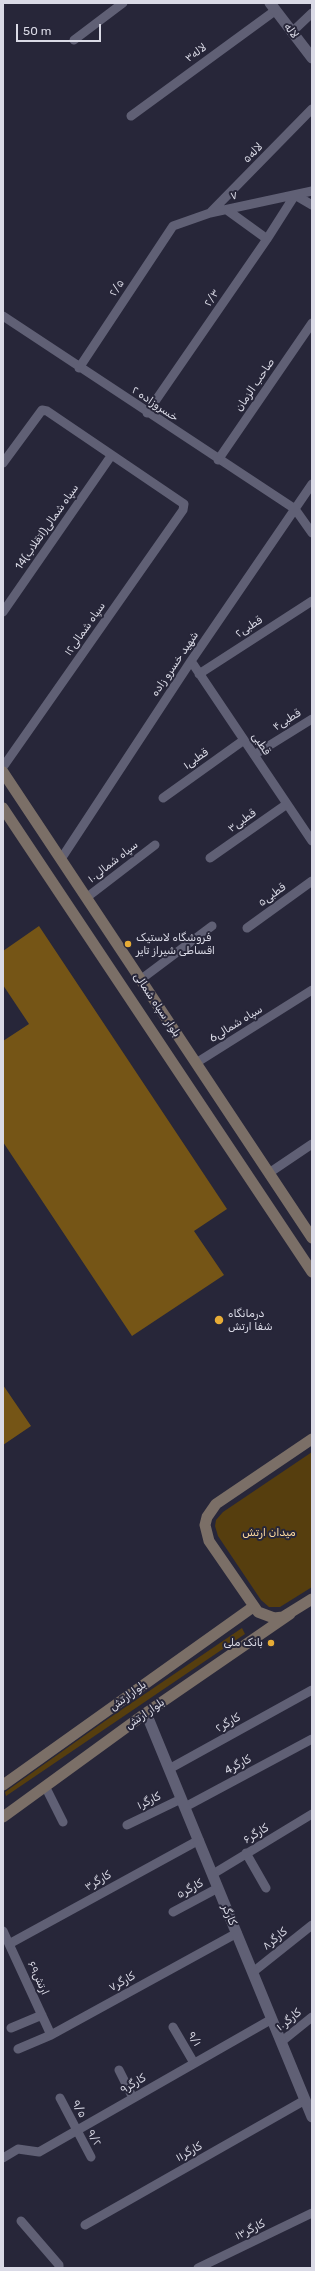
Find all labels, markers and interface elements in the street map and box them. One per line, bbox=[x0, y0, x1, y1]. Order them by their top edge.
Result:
scale bar bbox=[18, 16, 103, 42]
street label: لاله bbox=[281, 21, 301, 41]
text: 50 m bbox=[23, 24, 51, 38]
street label: ۳لاله bbox=[183, 41, 209, 65]
street label: لاله۵ bbox=[240, 140, 266, 166]
street label: ۷ bbox=[229, 189, 239, 203]
street label: ۲/۵ bbox=[107, 277, 127, 299]
street label: ۲/۳ bbox=[201, 287, 223, 309]
street label: صاحب الزمان bbox=[232, 356, 278, 414]
street label: خسروزاده ۲ bbox=[129, 384, 181, 424]
street label: 14سپاه شمالی(اتقلاب) bbox=[12, 482, 82, 572]
street label: سپاه شمالی۱۲ bbox=[62, 600, 108, 658]
street label: قطبی۲ bbox=[233, 613, 265, 641]
street label: شهید خسرو زاده bbox=[148, 629, 202, 699]
street label: قطبی۴ bbox=[271, 706, 303, 734]
street label: قطبی bbox=[249, 730, 273, 758]
street label: قطبی۱ bbox=[181, 746, 211, 772]
street label: قطبی۳ bbox=[225, 807, 259, 835]
street label: سپاه شمالی۱۰ bbox=[85, 838, 141, 886]
street label: قطبی۵ bbox=[256, 881, 288, 909]
place label: فروشگاه لاستیک اقساطی شیراز تایر bbox=[136, 931, 215, 957]
marker: فروشگاه لاستیک اقساطی شیراز تایر bbox=[123, 939, 133, 949]
street label: بلوار سپاه شمالی bbox=[131, 970, 183, 1040]
street label: 6سپاه شمالی bbox=[207, 1003, 265, 1045]
place label: درمانگاه شفا ارتش bbox=[228, 1307, 273, 1333]
marker: درمانگاه شفا ارتش bbox=[213, 1314, 225, 1326]
park label: میدان ارتش bbox=[242, 1526, 296, 1540]
place label: بانک ملی bbox=[223, 1636, 263, 1650]
marker: بانک ملی bbox=[266, 1638, 276, 1648]
street label: بلوارارتش bbox=[107, 1678, 149, 1714]
street label: بلوار ارتش bbox=[123, 1696, 167, 1732]
street label: کارگر۲ bbox=[213, 1711, 243, 1735]
street label: 4کارگر bbox=[223, 1753, 253, 1777]
street label: کارگر۱ bbox=[135, 1790, 163, 1812]
street label: کارگر۶ bbox=[241, 1821, 271, 1847]
street label: کارگر۳ bbox=[82, 1868, 114, 1894]
street label: کارگر۵ bbox=[174, 1877, 206, 1901]
street label: کارگر bbox=[219, 1903, 239, 1927]
street label: کارگر۸ bbox=[260, 1925, 290, 1953]
street label: ارتش۶۹ bbox=[24, 1959, 52, 1997]
street label: کارگر۷ bbox=[106, 1969, 138, 1995]
street label: کارگر۱۰ bbox=[274, 2006, 304, 2034]
street label: ۹/۱ bbox=[184, 2029, 204, 2049]
street label: کارگر۹ bbox=[118, 2071, 148, 2097]
street label: ۹/۵ bbox=[69, 2098, 89, 2120]
street label: ۹/۲ bbox=[84, 2127, 104, 2149]
street label: کارگر۱۱ bbox=[174, 2139, 204, 2165]
street label: کارگر۱۳ bbox=[233, 2217, 267, 2243]

